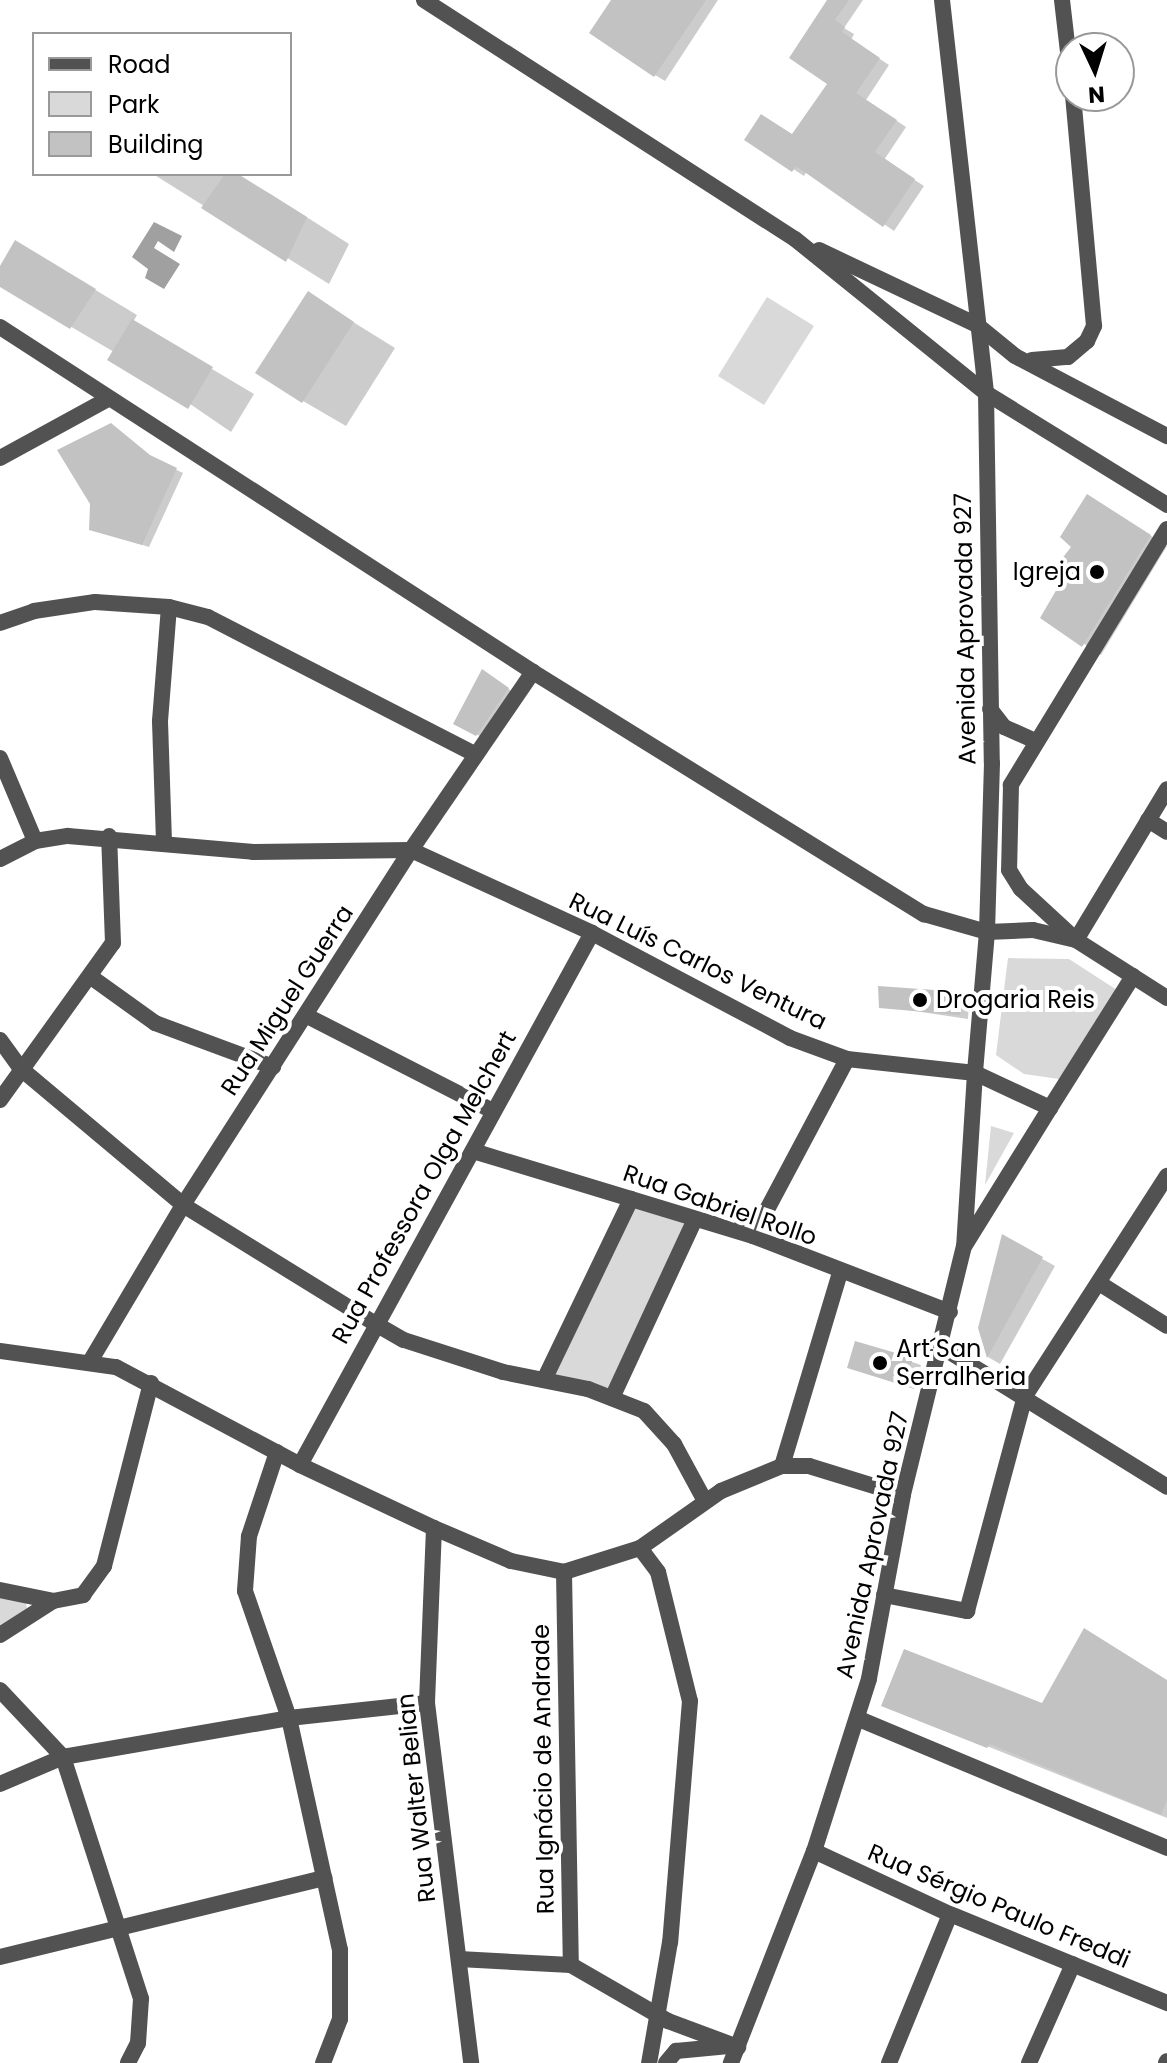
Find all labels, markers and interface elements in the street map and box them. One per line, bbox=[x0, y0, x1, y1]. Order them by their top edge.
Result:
legend bbox=[32, 32, 292, 176]
north arrow bbox=[1055, 32, 1135, 112]
text: Road bbox=[108, 48, 170, 81]
text: N bbox=[1087, 78, 1106, 110]
text: Park bbox=[108, 88, 159, 121]
text: Building bbox=[108, 128, 204, 161]
street label: Avenida Aprovada 927 bbox=[948, 493, 982, 765]
place label: Igreja bbox=[1013, 558, 1081, 586]
marker: Igreja bbox=[1088, 563, 1106, 581]
street label: Rua Luís Carlos Ventura bbox=[565, 886, 831, 1036]
street label: Rua Miguel Guerra bbox=[215, 899, 359, 1101]
place label: Drogaria Reis bbox=[936, 986, 1095, 1014]
marker: Drogaria Reis bbox=[911, 991, 929, 1009]
street label: Rua Professora Olga Melchert bbox=[326, 1026, 522, 1348]
street label: Rua Gabriel Rollo bbox=[619, 1158, 821, 1252]
place label: Art´San Serralheria bbox=[896, 1335, 1026, 1391]
marker: Art´San Serralheria bbox=[871, 1354, 889, 1372]
street label: Avenida Aprovada 927 bbox=[830, 1409, 914, 1681]
street label: Rua Ignácio de Andrade bbox=[526, 1624, 560, 1914]
street label: Rua Walter Belian bbox=[391, 1692, 441, 1904]
street label: Rua Sérgio Paulo Freddi bbox=[864, 1838, 1134, 1974]

